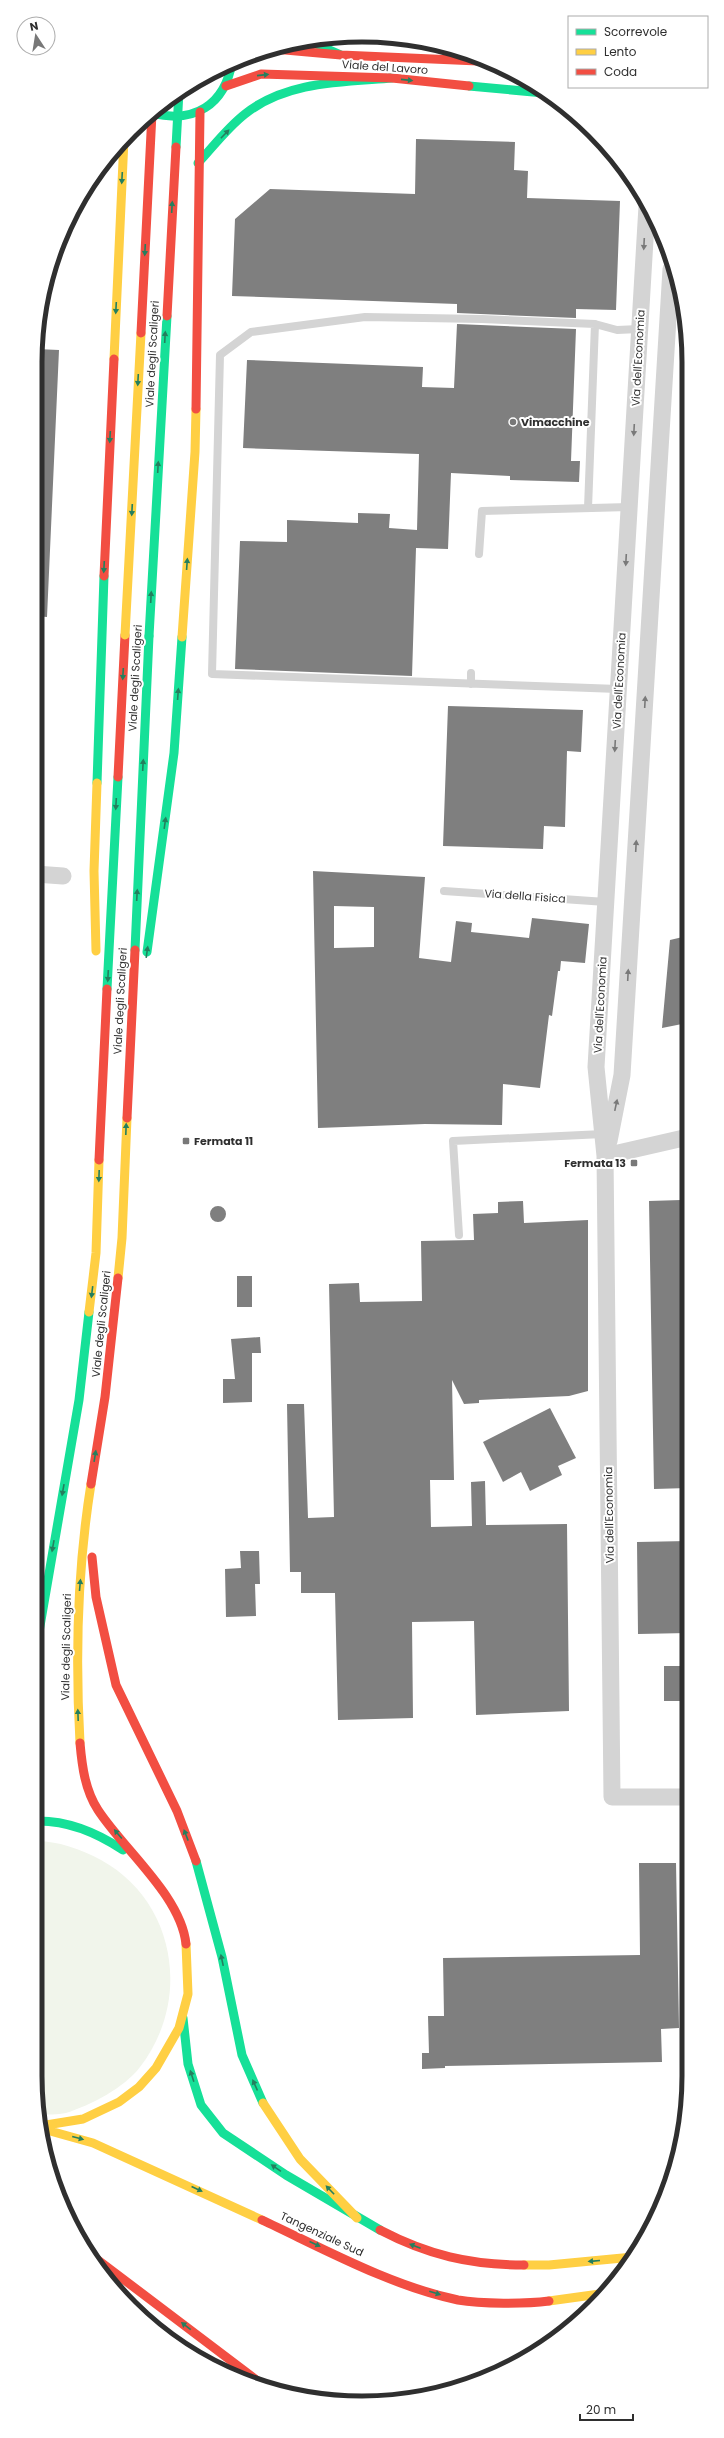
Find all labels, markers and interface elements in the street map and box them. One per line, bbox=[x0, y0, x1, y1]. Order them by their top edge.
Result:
north arrow bbox=[16, 16, 56, 56]
legend bbox=[568, 16, 708, 88]
text: N bbox=[28, 18, 40, 35]
text: Scorrevole bbox=[604, 23, 667, 40]
text: Lento bbox=[604, 43, 637, 60]
street label: Viale del Lavoro bbox=[341, 56, 429, 78]
text: Coda bbox=[604, 63, 637, 80]
one-way arrow bbox=[257, 72, 269, 78]
one-way arrow bbox=[401, 76, 413, 83]
one-way arrow bbox=[220, 129, 230, 139]
one-way arrow bbox=[118, 172, 125, 184]
one-way arrow bbox=[169, 201, 176, 213]
one-way arrow bbox=[641, 238, 648, 251]
one-way arrow bbox=[142, 244, 148, 257]
street label: Viale degli Scaligeri bbox=[141, 300, 163, 408]
one-way arrow bbox=[113, 301, 119, 314]
street label: Via dell'Economia bbox=[627, 309, 649, 407]
one-way arrow bbox=[162, 331, 169, 343]
one-way arrow bbox=[135, 374, 142, 386]
place label: Vimacchine bbox=[521, 414, 590, 430]
marker: Vimacchine bbox=[508, 417, 518, 427]
one-way arrow bbox=[630, 424, 637, 436]
one-way arrow bbox=[107, 431, 113, 444]
one-way arrow bbox=[155, 460, 161, 473]
one-way arrow bbox=[128, 504, 135, 516]
one-way arrow bbox=[623, 554, 629, 567]
one-way arrow bbox=[184, 558, 191, 570]
one-way arrow bbox=[101, 561, 108, 573]
one-way arrow bbox=[147, 591, 154, 603]
street label: Viale degli Scaligeri bbox=[124, 624, 146, 732]
street label: Via dell'Economia bbox=[608, 632, 630, 730]
one-way arrow bbox=[120, 668, 126, 681]
one-way arrow bbox=[175, 688, 182, 700]
one-way arrow bbox=[641, 696, 648, 708]
one-way arrow bbox=[612, 740, 619, 752]
one-way arrow bbox=[139, 759, 146, 771]
one-way arrow bbox=[113, 798, 120, 810]
one-way arrow bbox=[162, 817, 168, 829]
one-way arrow bbox=[633, 839, 639, 852]
street label: Via della Fisica bbox=[484, 885, 566, 907]
one-way arrow bbox=[134, 888, 140, 901]
one-way arrow bbox=[144, 946, 150, 958]
street label: Viale degli Scaligeri bbox=[109, 947, 131, 1055]
street label: Via dell'Economia bbox=[589, 956, 611, 1054]
one-way arrow bbox=[625, 969, 632, 981]
one-way arrow bbox=[105, 970, 111, 983]
one-way arrow bbox=[613, 1098, 619, 1111]
one-way arrow bbox=[123, 1123, 130, 1135]
place label: Fermata 11 bbox=[194, 1133, 253, 1149]
marker: Fermata 11 bbox=[181, 1136, 191, 1146]
place label: Fermata 13 bbox=[564, 1155, 626, 1171]
marker: Fermata 13 bbox=[629, 1158, 639, 1168]
one-way arrow bbox=[95, 1170, 102, 1182]
street label: Viale degli Scaligeri bbox=[87, 1270, 115, 1378]
one-way arrow bbox=[89, 1286, 95, 1298]
one-way arrow bbox=[93, 1450, 99, 1462]
street label: Via dell'Economia bbox=[600, 1466, 618, 1564]
one-way arrow bbox=[60, 1484, 66, 1496]
one-way arrow bbox=[50, 1540, 56, 1552]
one-way arrow bbox=[76, 1579, 83, 1591]
street label: Viale degli Scaligeri bbox=[57, 1593, 75, 1701]
one-way arrow bbox=[74, 1709, 81, 1721]
one-way arrow bbox=[114, 1829, 123, 1840]
one-way arrow bbox=[182, 1829, 188, 1841]
one-way arrow bbox=[219, 1954, 225, 1966]
one-way arrow bbox=[188, 2069, 194, 2081]
one-way arrow bbox=[252, 2079, 258, 2091]
one-way arrow bbox=[72, 2135, 84, 2141]
one-way arrow bbox=[271, 2164, 281, 2172]
one-way arrow bbox=[325, 2185, 335, 2195]
one-way arrow bbox=[191, 2186, 203, 2192]
street label: Tangenziale Sud bbox=[278, 2208, 366, 2260]
one-way arrow bbox=[309, 2241, 320, 2247]
one-way arrow bbox=[409, 2243, 421, 2249]
one-way arrow bbox=[588, 2257, 600, 2264]
one-way arrow bbox=[430, 2290, 442, 2296]
one-way arrow bbox=[181, 2322, 192, 2330]
scale bar bbox=[580, 2396, 633, 2422]
text: 20 m bbox=[586, 2401, 616, 2418]

